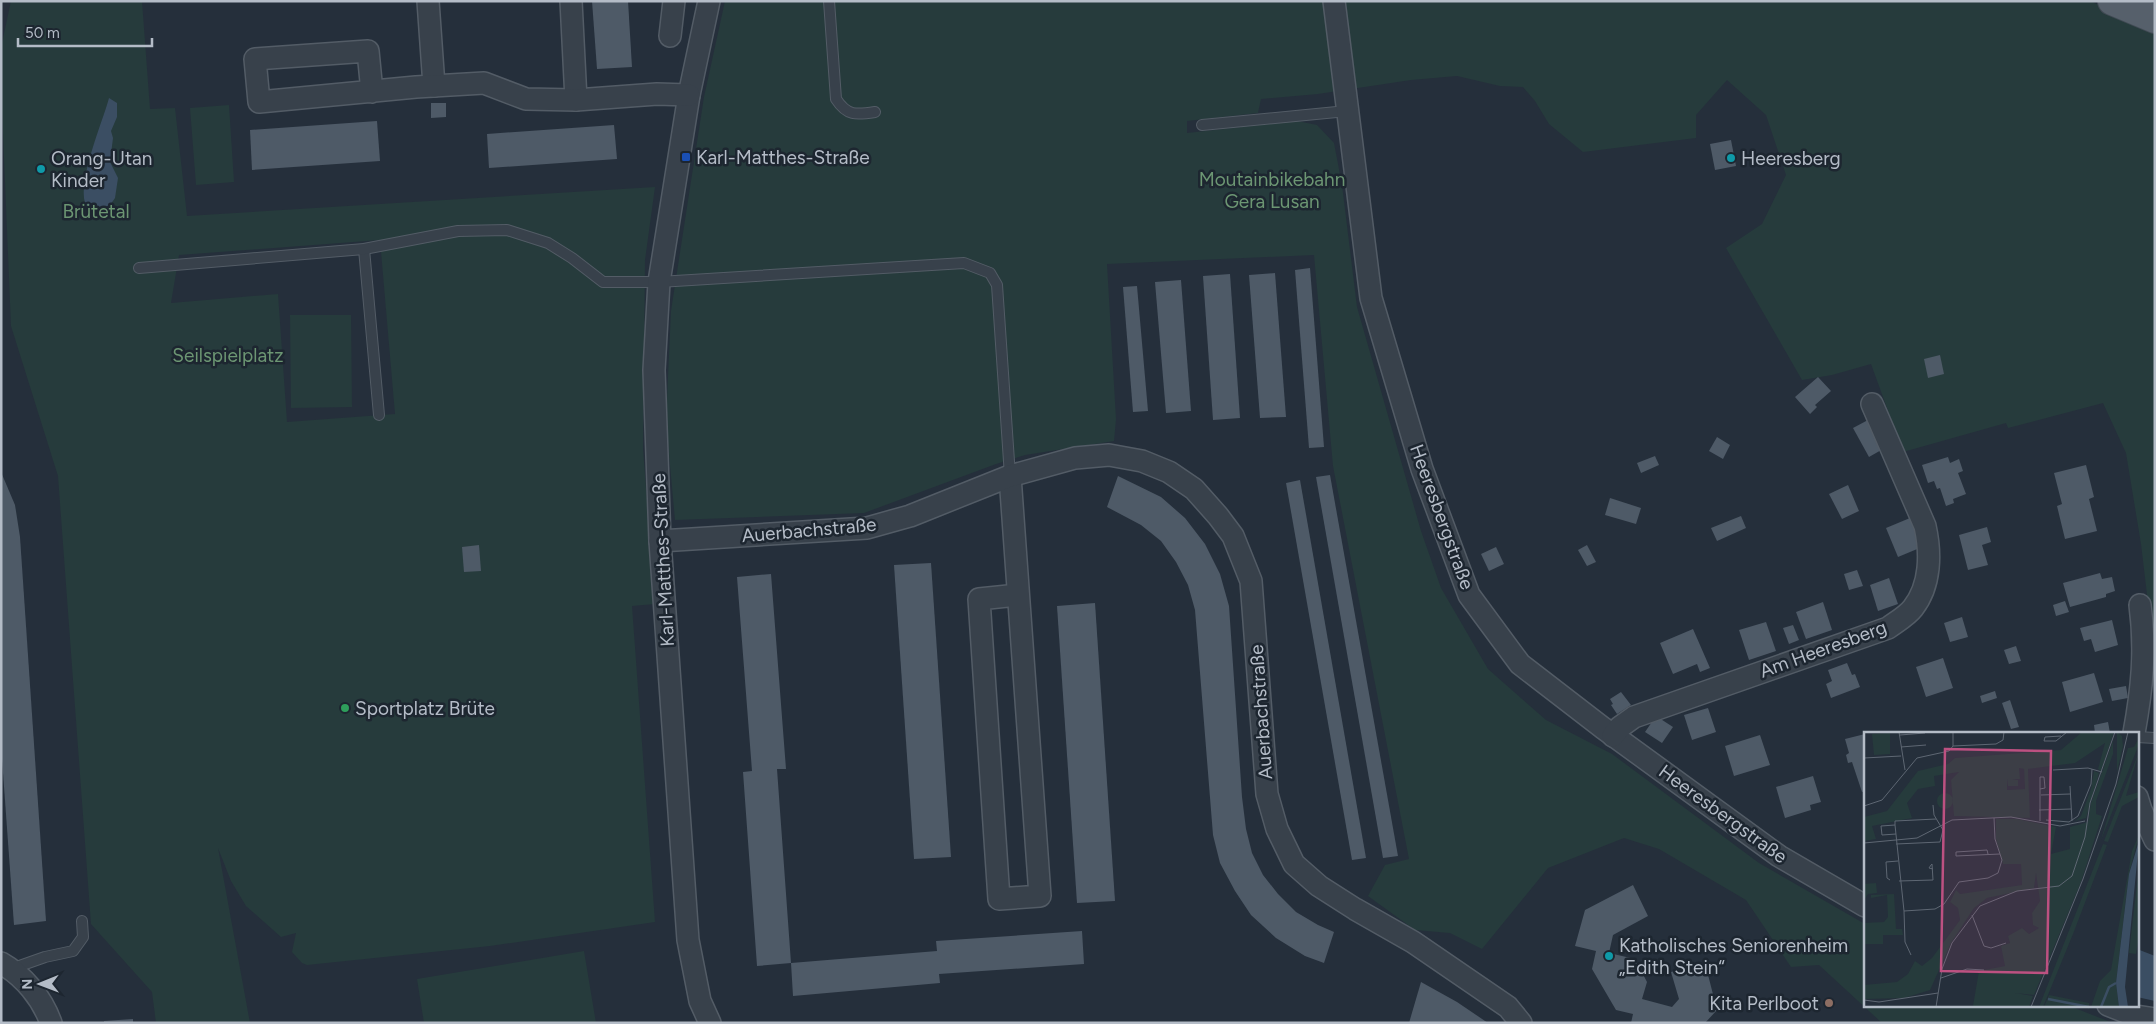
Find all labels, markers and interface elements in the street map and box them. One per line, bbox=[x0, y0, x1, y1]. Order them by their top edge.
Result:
scale bar bbox=[18, 15, 151, 47]
text: 50 m bbox=[25, 24, 60, 42]
place label: Karl-Matthes-Straße bbox=[696, 146, 870, 169]
place label: Orang-Utan Kinder bbox=[51, 147, 152, 192]
place label: Heeresberg bbox=[1741, 147, 1841, 170]
marker: Karl-Matthes-Straße bbox=[680, 151, 692, 163]
marker: Heeresberg bbox=[1725, 152, 1737, 164]
marker: Orang-Utan Kinder bbox=[35, 163, 47, 175]
park label: Moutainbikebahn Gera Lusan bbox=[1199, 168, 1345, 213]
park label: Brütetal bbox=[62, 200, 130, 223]
park label: Seilspielplatz bbox=[172, 344, 284, 367]
street label: Heeresbergstraße bbox=[1405, 441, 1479, 593]
street label: Karl-Matthes-Straße bbox=[647, 473, 679, 647]
street label: Auerbachstraße bbox=[741, 513, 877, 547]
street label: Am Heeresberg bbox=[1756, 615, 1890, 683]
street label: Auerbachstraße bbox=[1245, 644, 1277, 780]
place label: Sportplatz Brüte bbox=[355, 697, 495, 720]
marker: Sportplatz Brüte bbox=[339, 702, 351, 714]
inset map bbox=[1864, 732, 2138, 1006]
street label: Heeresbergstraße bbox=[1654, 760, 1792, 868]
place label: Katholisches Seniorenheim „Edith Stein“ bbox=[1619, 934, 1848, 979]
marker: Katholisches Seniorenheim „Edith Stein“ bbox=[1603, 950, 1615, 962]
north arrow bbox=[15, 959, 65, 1009]
text: N bbox=[19, 979, 36, 990]
place label: Kita Perlboot bbox=[1709, 992, 1819, 1015]
marker: Kita Perlboot bbox=[1823, 997, 1835, 1009]

